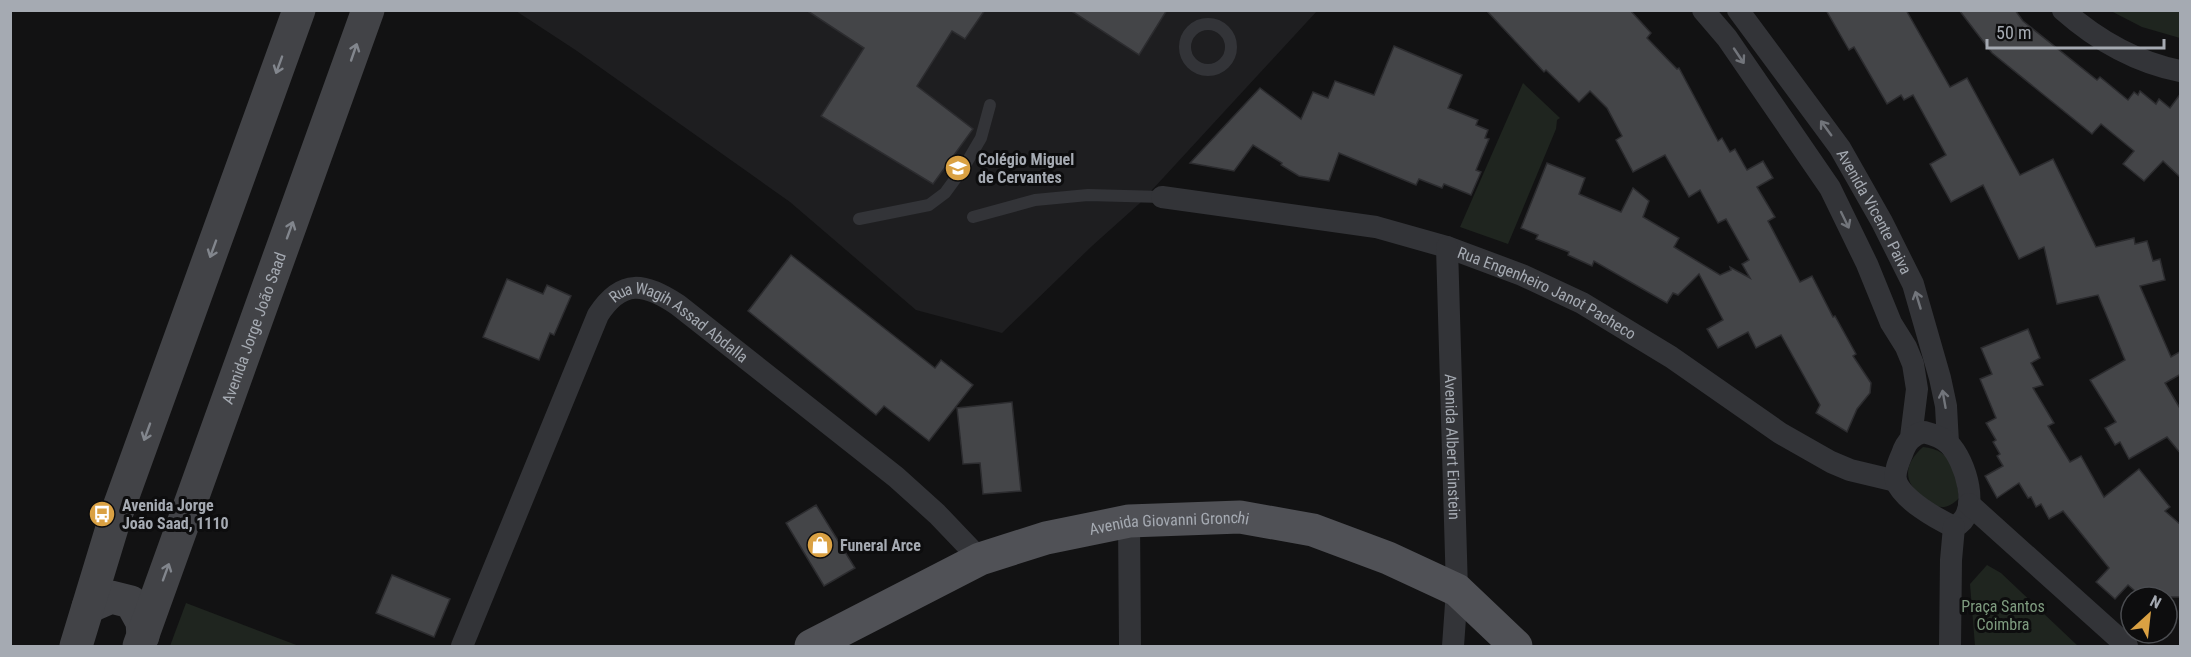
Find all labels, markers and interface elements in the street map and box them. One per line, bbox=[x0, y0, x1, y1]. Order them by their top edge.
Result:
scale bar bbox=[1987, 12, 2164, 50]
text: 50 m bbox=[1996, 22, 2031, 43]
one-way arrow bbox=[349, 43, 360, 61]
one-way arrow bbox=[1733, 48, 1746, 65]
one-way arrow bbox=[273, 56, 284, 74]
one-way arrow bbox=[1820, 121, 1832, 137]
street label: Avenida Vicente Paiva bbox=[1833, 146, 1916, 278]
place label: Colégio Miguel de Cervantes bbox=[978, 150, 1074, 187]
school or university icon: Colégio Miguel de Cervantes bbox=[943, 153, 973, 183]
one-way arrow bbox=[1840, 210, 1851, 228]
one-way arrow bbox=[285, 221, 296, 240]
one-way arrow bbox=[207, 239, 218, 258]
street label: Rua Engenheiro Janot Pacheco bbox=[1455, 243, 1640, 344]
street label: Avenida Jorge João Saad bbox=[218, 250, 290, 407]
street label: Rua Wagih Assad Abdalla bbox=[605, 278, 752, 367]
one-way arrow bbox=[1912, 291, 1923, 310]
street label: Avenida Albert Einstein bbox=[1441, 374, 1464, 520]
one-way arrow bbox=[1938, 390, 1949, 409]
one-way arrow bbox=[140, 422, 151, 441]
place label: Avenida Jorge João Saad, 1110 bbox=[122, 496, 229, 533]
bus stop icon: Avenida Jorge João Saad, 1110 bbox=[87, 499, 117, 529]
street label: Avenida Giovanni Gronchi bbox=[1088, 508, 1251, 539]
shop icon: Funeral Arce bbox=[805, 530, 835, 560]
place label: Funeral Arce bbox=[840, 536, 921, 555]
one-way arrow bbox=[162, 563, 173, 582]
north arrow bbox=[2119, 585, 2179, 645]
text: N bbox=[2147, 591, 2164, 613]
park label: Praça Santos Coimbra bbox=[1961, 597, 2045, 634]

